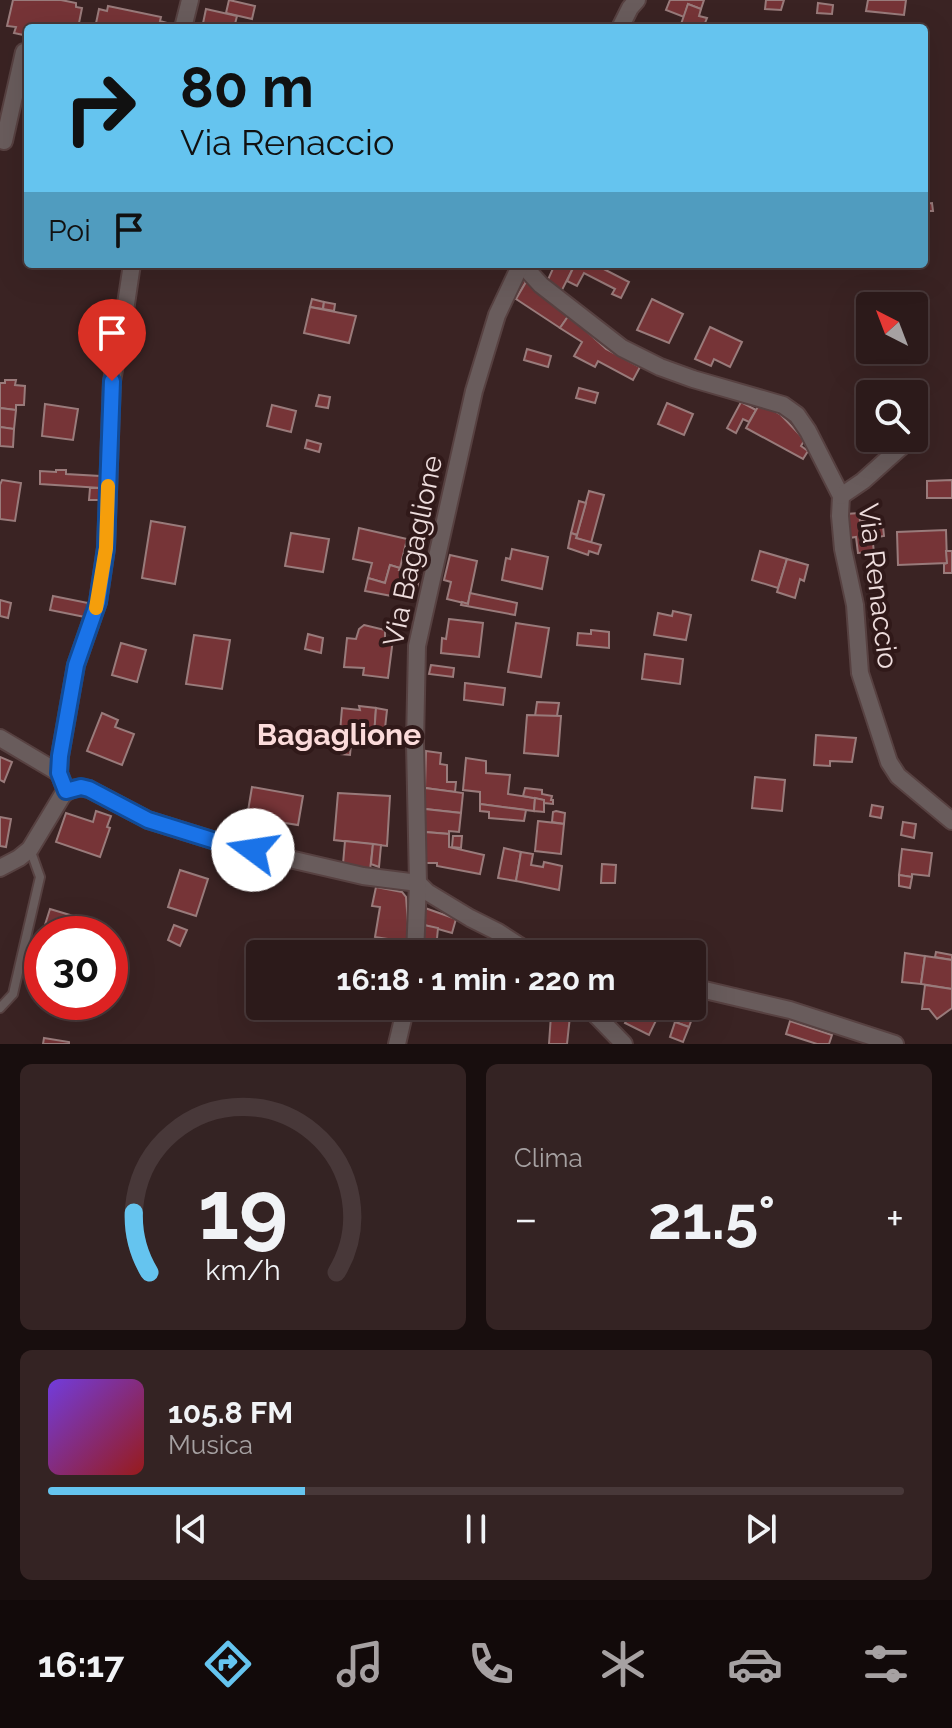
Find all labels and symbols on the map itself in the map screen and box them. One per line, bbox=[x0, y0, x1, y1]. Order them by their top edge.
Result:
north arrow bbox=[856, 292, 928, 364]
pin bbox=[78, 299, 146, 381]
street label: Via Bagaglione bbox=[377, 452, 449, 650]
street label: Via Renaccio bbox=[851, 501, 905, 671]
district label: Bagaglione bbox=[257, 717, 421, 752]
position arrow bbox=[211, 808, 295, 892]
speed limit sign: 30 bbox=[24, 916, 128, 1020]

